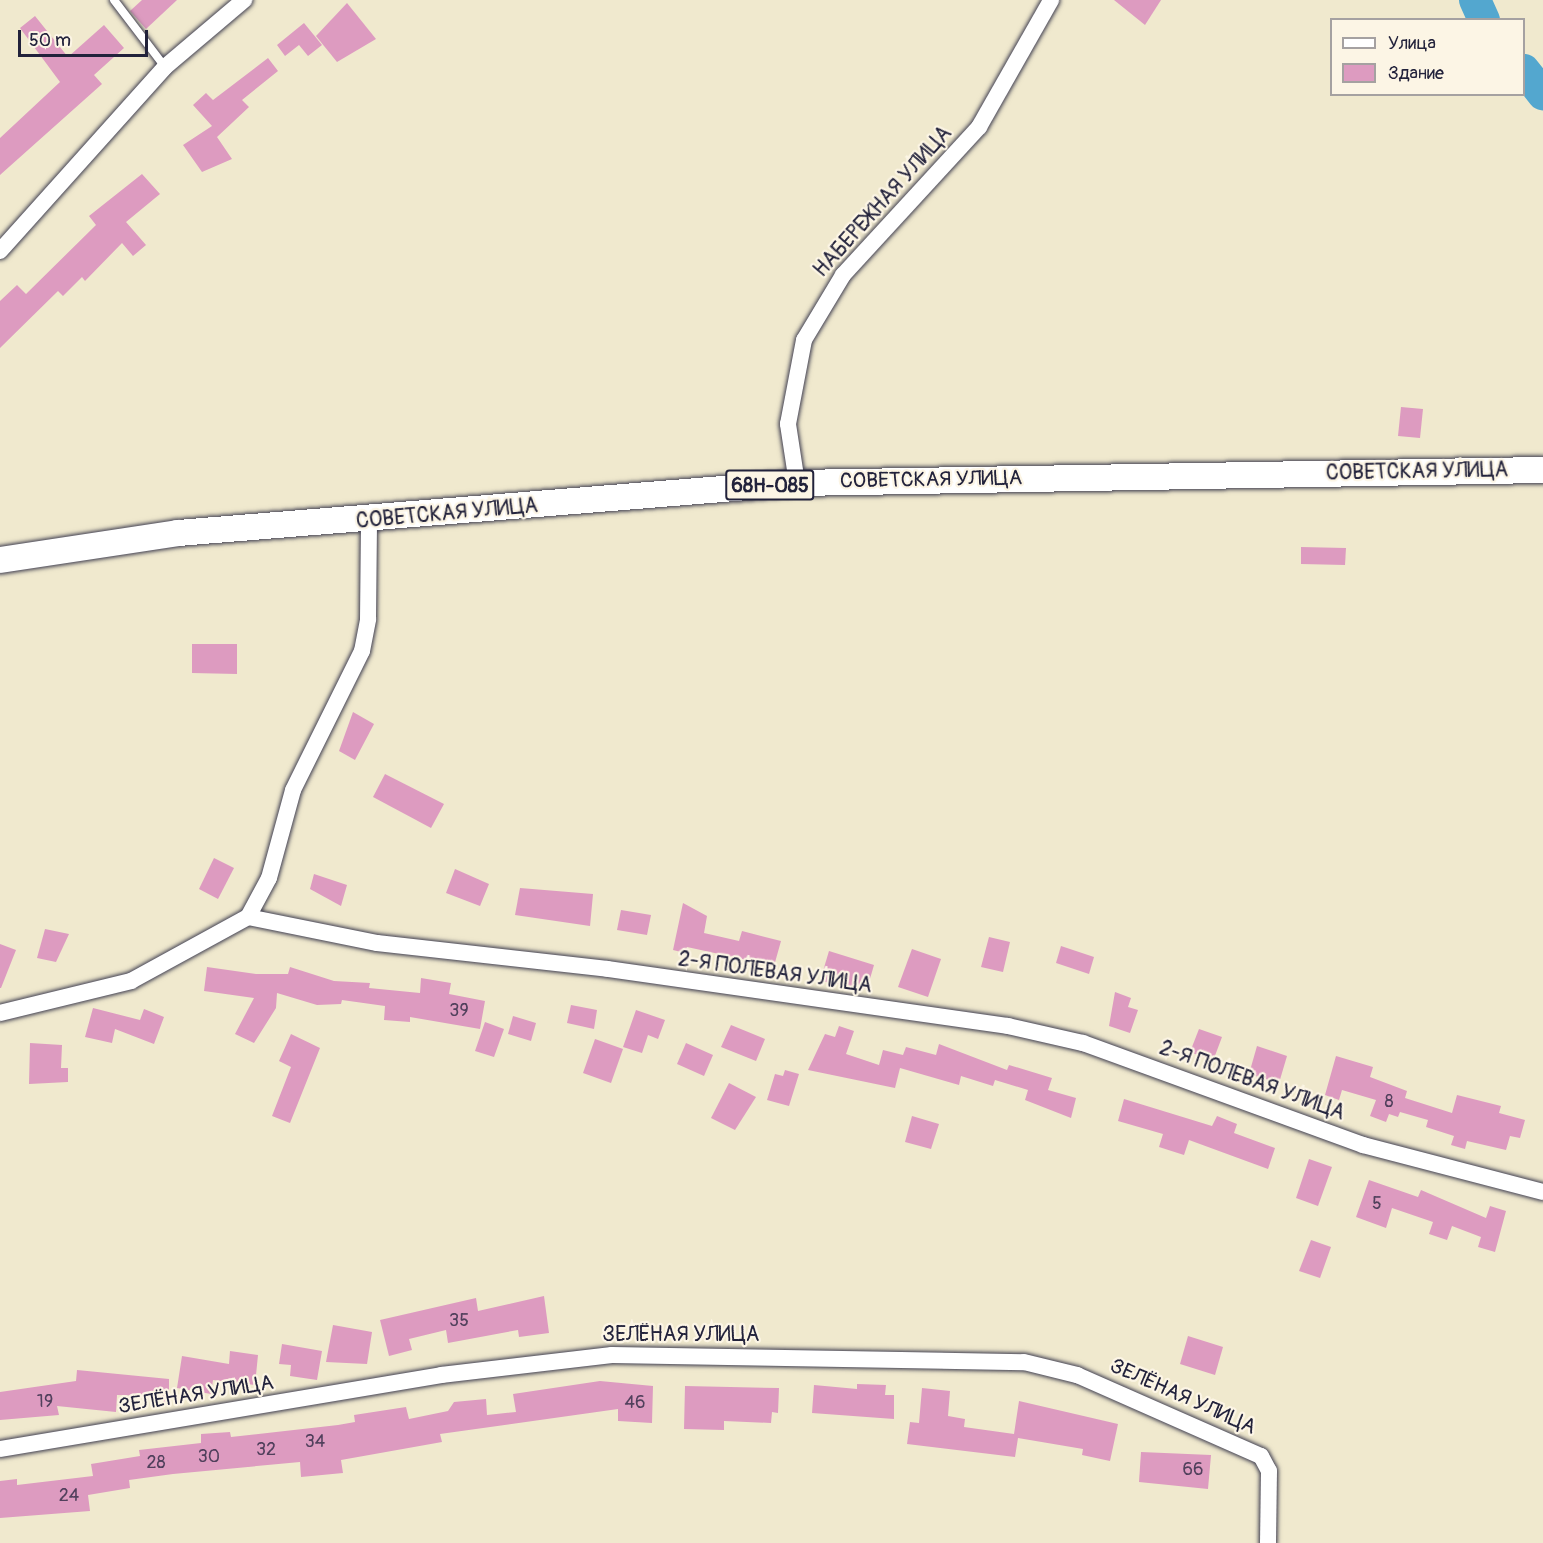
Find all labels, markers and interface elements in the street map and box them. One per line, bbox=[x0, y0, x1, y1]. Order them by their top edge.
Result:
scale bar bbox=[21, 18, 152, 56]
legend bbox=[1330, 18, 1525, 96]
text: 50 m bbox=[29, 29, 71, 52]
text: Улица bbox=[1388, 32, 1436, 55]
text: Здание bbox=[1388, 62, 1444, 85]
street label: НАБЕРЕЖНАЯ УЛИЦА bbox=[809, 121, 957, 283]
street label: СОВЕТСКАЯ УЛИЦА bbox=[1326, 458, 1508, 486]
street label: СОВЕТСКАЯ УЛИЦА bbox=[840, 466, 1022, 494]
road number: 68Н-085 bbox=[725, 468, 815, 502]
street label: СОВЕТСКАЯ УЛИЦА bbox=[355, 493, 539, 535]
street label: 2-Я ПОЛЕВАЯ УЛИЦА bbox=[676, 947, 874, 999]
house number: 39 bbox=[449, 1000, 469, 1022]
street label: 2-Я ПОЛЕВАЯ УЛИЦА bbox=[1156, 1036, 1348, 1126]
house number: 8 bbox=[1384, 1091, 1394, 1113]
house number: 5 bbox=[1372, 1193, 1382, 1215]
house number: 35 bbox=[449, 1310, 469, 1332]
street label: ЗЕЛЁНАЯ УЛИЦА bbox=[602, 1322, 760, 1348]
street label: ЗЕЛЁНАЯ УЛИЦА bbox=[1106, 1354, 1260, 1440]
street label: ЗЕЛЁНАЯ УЛИЦА bbox=[116, 1370, 276, 1420]
house number: 19 bbox=[37, 1391, 53, 1413]
house number: 46 bbox=[625, 1392, 645, 1414]
house number: 34 bbox=[305, 1431, 325, 1453]
house number: 32 bbox=[256, 1439, 276, 1461]
house number: 30 bbox=[198, 1446, 220, 1468]
house number: 28 bbox=[146, 1452, 166, 1474]
house number: 66 bbox=[1183, 1459, 1203, 1481]
house number: 24 bbox=[59, 1485, 79, 1507]

